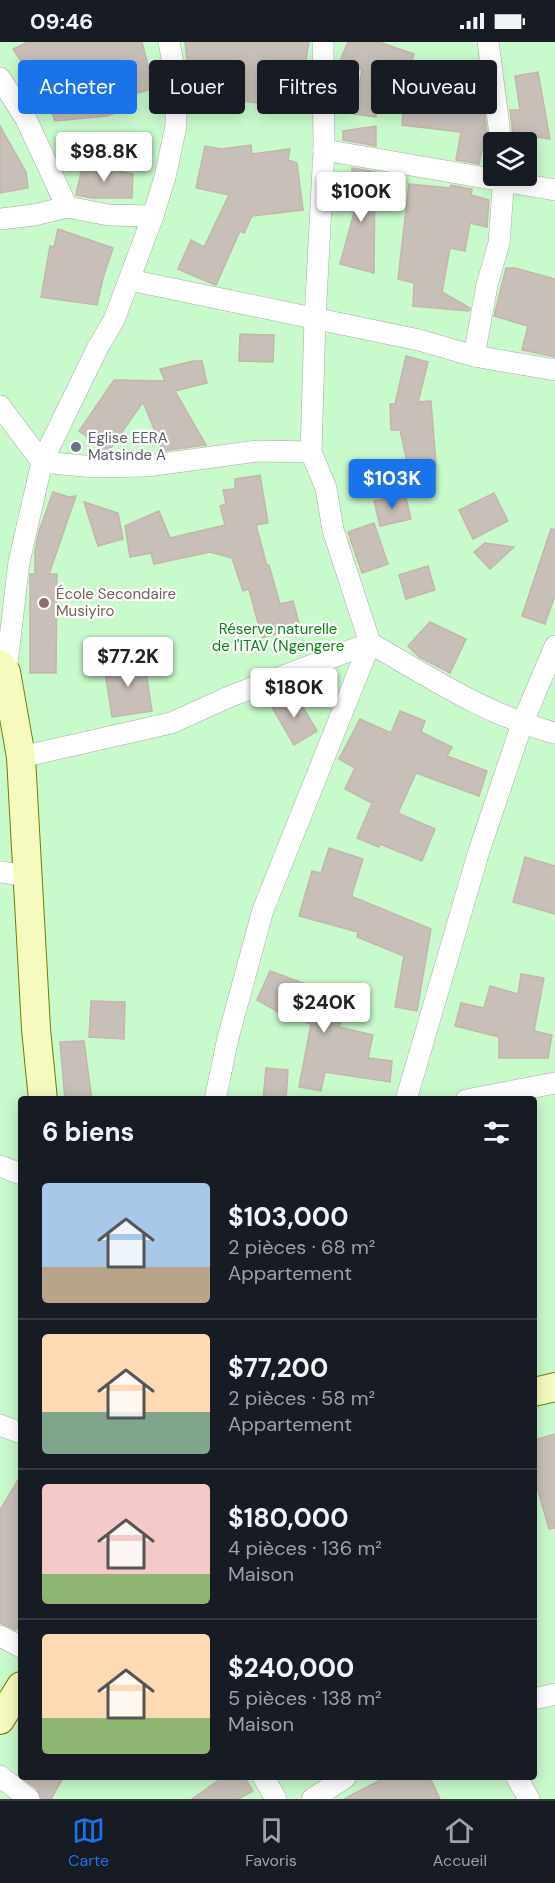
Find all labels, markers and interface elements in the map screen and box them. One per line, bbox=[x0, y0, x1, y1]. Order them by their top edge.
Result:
text: 09:46 bbox=[30, 7, 93, 36]
chip: Acheter bbox=[18, 60, 137, 114]
chip: Louer bbox=[149, 60, 245, 114]
chip: Filtres bbox=[257, 60, 359, 114]
chip: Nouveau bbox=[371, 60, 497, 114]
pin: $98.8K bbox=[55, 132, 153, 183]
map controls bbox=[483, 132, 537, 186]
button: layers bbox=[483, 132, 537, 186]
text: $98.8K bbox=[70, 138, 138, 164]
pin: $100K bbox=[319, 172, 403, 223]
text: $100K bbox=[331, 178, 391, 204]
place label: Eglise EERA Matsinde A bbox=[88, 428, 168, 465]
marker: Eglise EERA Matsinde A bbox=[69, 440, 83, 454]
pin: $103K bbox=[350, 459, 434, 510]
text: $103K bbox=[363, 465, 421, 491]
place label: École Secondaire Musiyiro bbox=[56, 584, 176, 621]
marker: École Secondaire Musiyiro bbox=[37, 596, 51, 610]
park label: Réserve naturelle de l'ITAV (Ngengere bbox=[212, 619, 344, 656]
pin: $77.2K bbox=[79, 637, 177, 688]
text: $77.2K bbox=[97, 643, 159, 669]
pin: $180K bbox=[252, 668, 336, 719]
text: $180K bbox=[264, 674, 324, 700]
pin: $240K bbox=[282, 983, 366, 1034]
text: $240K bbox=[292, 989, 356, 1015]
text: 6 biens bbox=[42, 1115, 134, 1149]
icon: filters bbox=[480, 1116, 513, 1149]
text: $103,000 bbox=[228, 1200, 348, 1234]
icon: home bbox=[90, 1207, 162, 1279]
text: 2 pièces · 68 m² bbox=[228, 1234, 375, 1260]
text: Appartement bbox=[228, 1260, 352, 1286]
text: $77,200 bbox=[228, 1351, 328, 1385]
icon: home bbox=[90, 1358, 162, 1430]
text: 2 pièces · 58 m² bbox=[228, 1385, 375, 1411]
text: Appartement bbox=[228, 1411, 352, 1437]
text: $180,000 bbox=[228, 1501, 348, 1535]
icon: home bbox=[90, 1508, 162, 1580]
text: 4 pièces · 136 m² bbox=[228, 1535, 382, 1561]
text: Maison bbox=[228, 1561, 294, 1587]
text: $240,000 bbox=[228, 1651, 354, 1685]
icon: home bbox=[90, 1658, 162, 1730]
text: 5 pièces · 138 m² bbox=[228, 1685, 382, 1711]
text: Maison bbox=[228, 1711, 294, 1737]
tab: Carte bbox=[68, 1814, 109, 1871]
tab: Favoris bbox=[245, 1814, 297, 1871]
tab: Accueil bbox=[433, 1814, 487, 1871]

